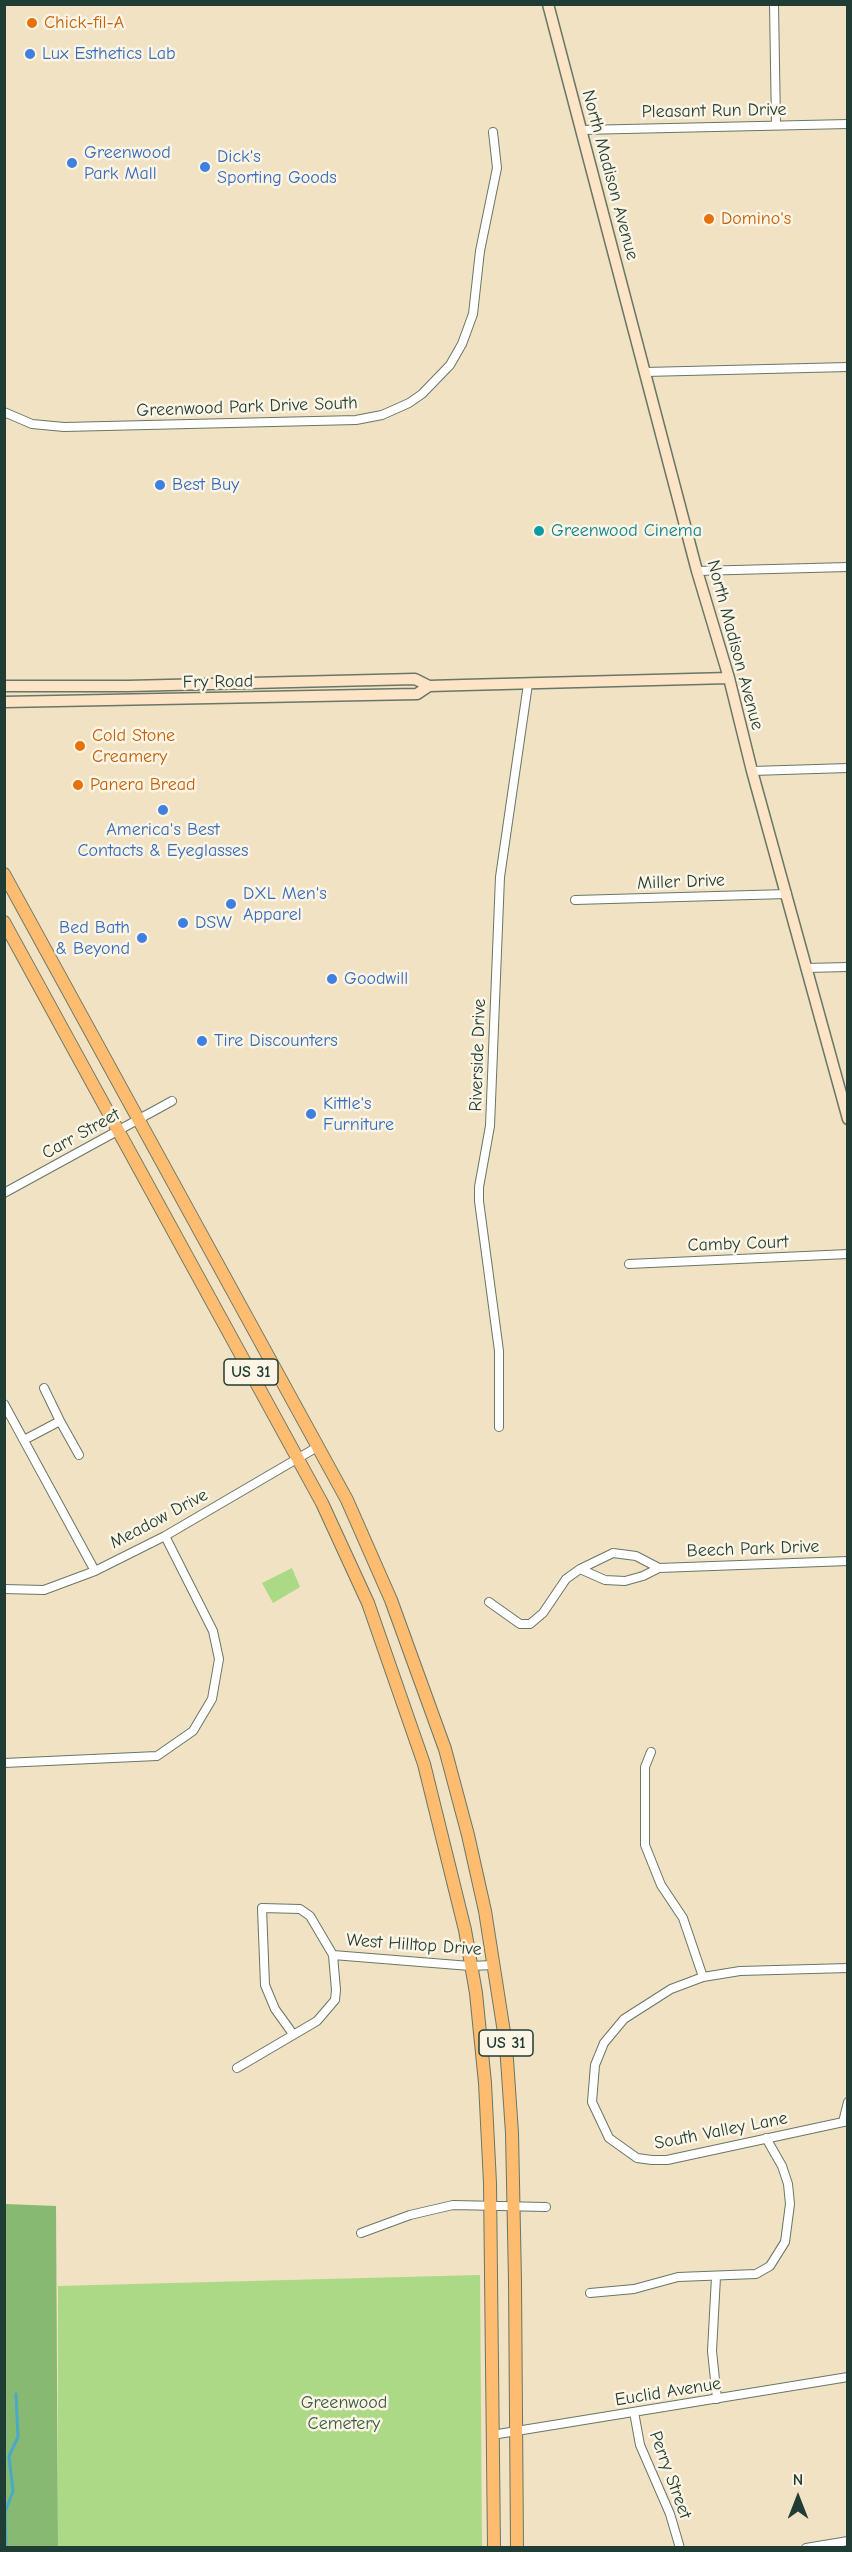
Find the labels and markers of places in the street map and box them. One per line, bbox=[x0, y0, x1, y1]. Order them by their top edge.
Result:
place label: Chick-fil-A bbox=[44, 12, 124, 34]
marker: Chick-fil-A bbox=[25, 16, 39, 30]
place label: Lux Esthetics Lab bbox=[42, 43, 176, 65]
marker: Lux Esthetics Lab bbox=[23, 47, 37, 61]
place label: Greenwood Park Mall bbox=[84, 142, 171, 184]
place label: Dick's Sporting Goods bbox=[217, 146, 337, 188]
marker: Greenwood Park Mall bbox=[65, 156, 79, 170]
marker: Dick's Sporting Goods bbox=[198, 160, 212, 174]
place label: Domino's bbox=[721, 208, 791, 230]
marker: Domino's bbox=[702, 212, 716, 226]
place label: Best Buy bbox=[172, 474, 239, 496]
marker: Best Buy bbox=[153, 478, 167, 492]
place label: Greenwood Cinema bbox=[551, 520, 702, 542]
marker: Greenwood Cinema bbox=[532, 524, 546, 538]
place label: Cold Stone Creamery bbox=[92, 725, 175, 768]
marker: Cold Stone Creamery bbox=[73, 739, 87, 753]
place label: Panera Bread bbox=[90, 774, 195, 796]
marker: Panera Bread bbox=[71, 778, 85, 792]
marker: America's Best Contacts & Eyeglasses bbox=[156, 803, 170, 817]
place label: America's Best Contacts & Eyeglasses bbox=[77, 819, 249, 862]
place label: DXL Men's Apparel bbox=[243, 883, 327, 926]
marker: DXL Men's Apparel bbox=[224, 897, 238, 911]
place label: DSW bbox=[195, 912, 232, 934]
marker: DSW bbox=[176, 916, 190, 930]
place label: Bed Bath & Beyond bbox=[55, 917, 130, 960]
marker: Bed Bath & Beyond bbox=[135, 931, 149, 945]
place label: Goodwill bbox=[344, 968, 408, 990]
marker: Goodwill bbox=[325, 972, 339, 986]
place label: Tire Discounters bbox=[214, 1030, 338, 1052]
marker: Tire Discounters bbox=[195, 1034, 209, 1048]
place label: Kittle's Furniture bbox=[323, 1093, 394, 1136]
marker: Kittle's Furniture bbox=[304, 1107, 318, 1121]

